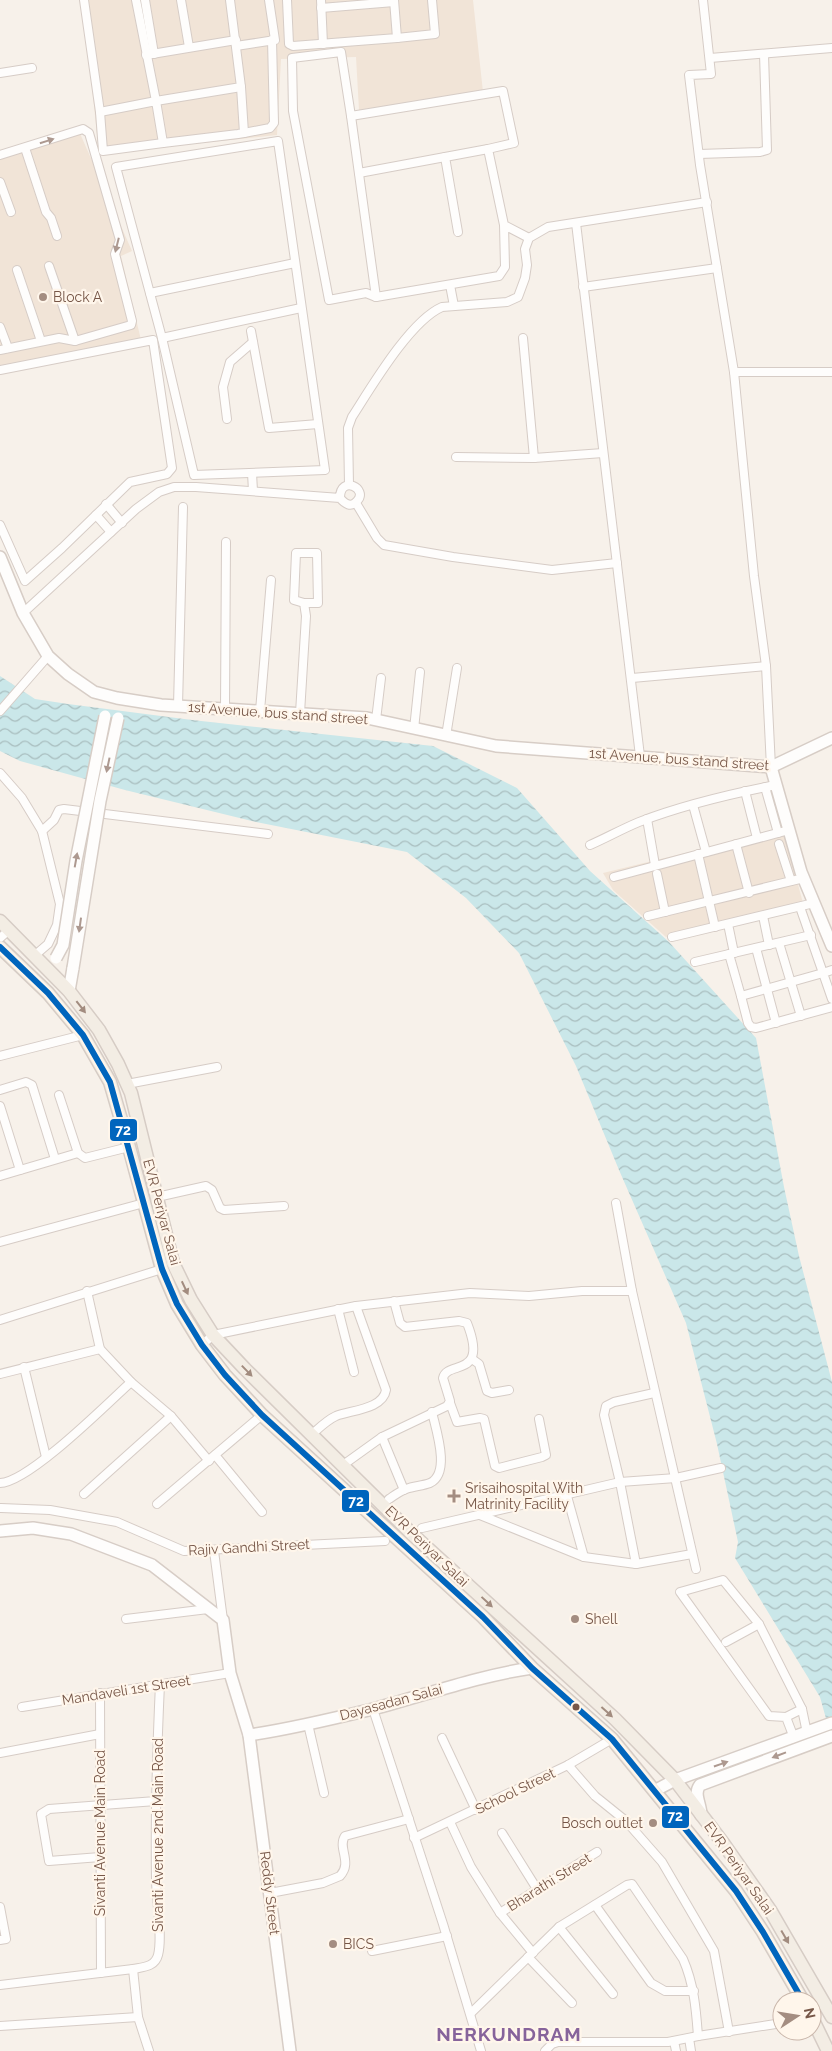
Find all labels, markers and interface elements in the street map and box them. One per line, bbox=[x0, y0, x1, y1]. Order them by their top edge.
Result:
one-way arrow bbox=[39, 136, 54, 144]
one-way arrow bbox=[113, 238, 121, 253]
place label: Block A bbox=[53, 289, 103, 305]
marker: Block A bbox=[37, 291, 49, 303]
street label: 1st Avenue, bus stand street bbox=[187, 699, 369, 727]
street label: 1st Avenue, bus stand street bbox=[588, 745, 770, 773]
one-way arrow bbox=[104, 758, 112, 773]
one-way arrow bbox=[72, 851, 80, 867]
one-way arrow bbox=[75, 918, 83, 934]
one-way arrow bbox=[76, 1000, 87, 1013]
line badge: 72 bbox=[109, 1118, 138, 1142]
text: 72 bbox=[115, 1122, 131, 1138]
street label: EVR Periyar Salai bbox=[140, 1157, 184, 1267]
one-way arrow bbox=[182, 1281, 190, 1295]
one-way arrow bbox=[240, 1365, 252, 1377]
place label: Srisaihospital With Matrinity Facility bbox=[465, 1480, 583, 1512]
line badge: 72 bbox=[341, 1489, 370, 1513]
marker: Srisaihospital With Matrinity Facility bbox=[447, 1489, 461, 1503]
text: 72 bbox=[348, 1493, 364, 1509]
street label: EVR Periyar Salai bbox=[382, 1502, 472, 1590]
street label: Rajiv Gandhi Street bbox=[188, 1536, 310, 1558]
one-way arrow bbox=[480, 1596, 492, 1608]
place label: Shell bbox=[585, 1611, 618, 1627]
marker: Shell bbox=[569, 1613, 581, 1625]
street label: Mandaveli 1st Street bbox=[61, 1672, 192, 1708]
street label: Dayasadan Salai bbox=[338, 1681, 444, 1723]
unlabelled marker bbox=[571, 1702, 581, 1712]
one-way arrow bbox=[600, 1706, 612, 1718]
street label: Sivanti Avenue 2nd Main Road bbox=[150, 1738, 166, 1932]
street label: Sivanti Avenue Main Road bbox=[92, 1750, 108, 1916]
one-way arrow bbox=[771, 1751, 786, 1759]
one-way arrow bbox=[714, 1760, 729, 1768]
street label: School Street bbox=[472, 1765, 558, 1817]
line badge: 72 bbox=[661, 1805, 690, 1829]
text: 72 bbox=[667, 1808, 683, 1824]
place label: Bosch outlet bbox=[561, 1815, 643, 1831]
marker: Bosch outlet bbox=[647, 1817, 659, 1829]
street label: EVR Periyar Salai bbox=[701, 1819, 777, 1917]
street label: Reddy Street bbox=[257, 1850, 283, 1936]
street label: Bharathi Street bbox=[504, 1850, 594, 1914]
one-way arrow bbox=[781, 1930, 790, 1943]
place label: BICS bbox=[343, 1936, 374, 1952]
marker: BICS bbox=[327, 1938, 339, 1950]
north arrow bbox=[772, 1991, 822, 2041]
text: N bbox=[801, 2006, 819, 2020]
district label: NERKUNDRAM bbox=[436, 2023, 582, 2045]

